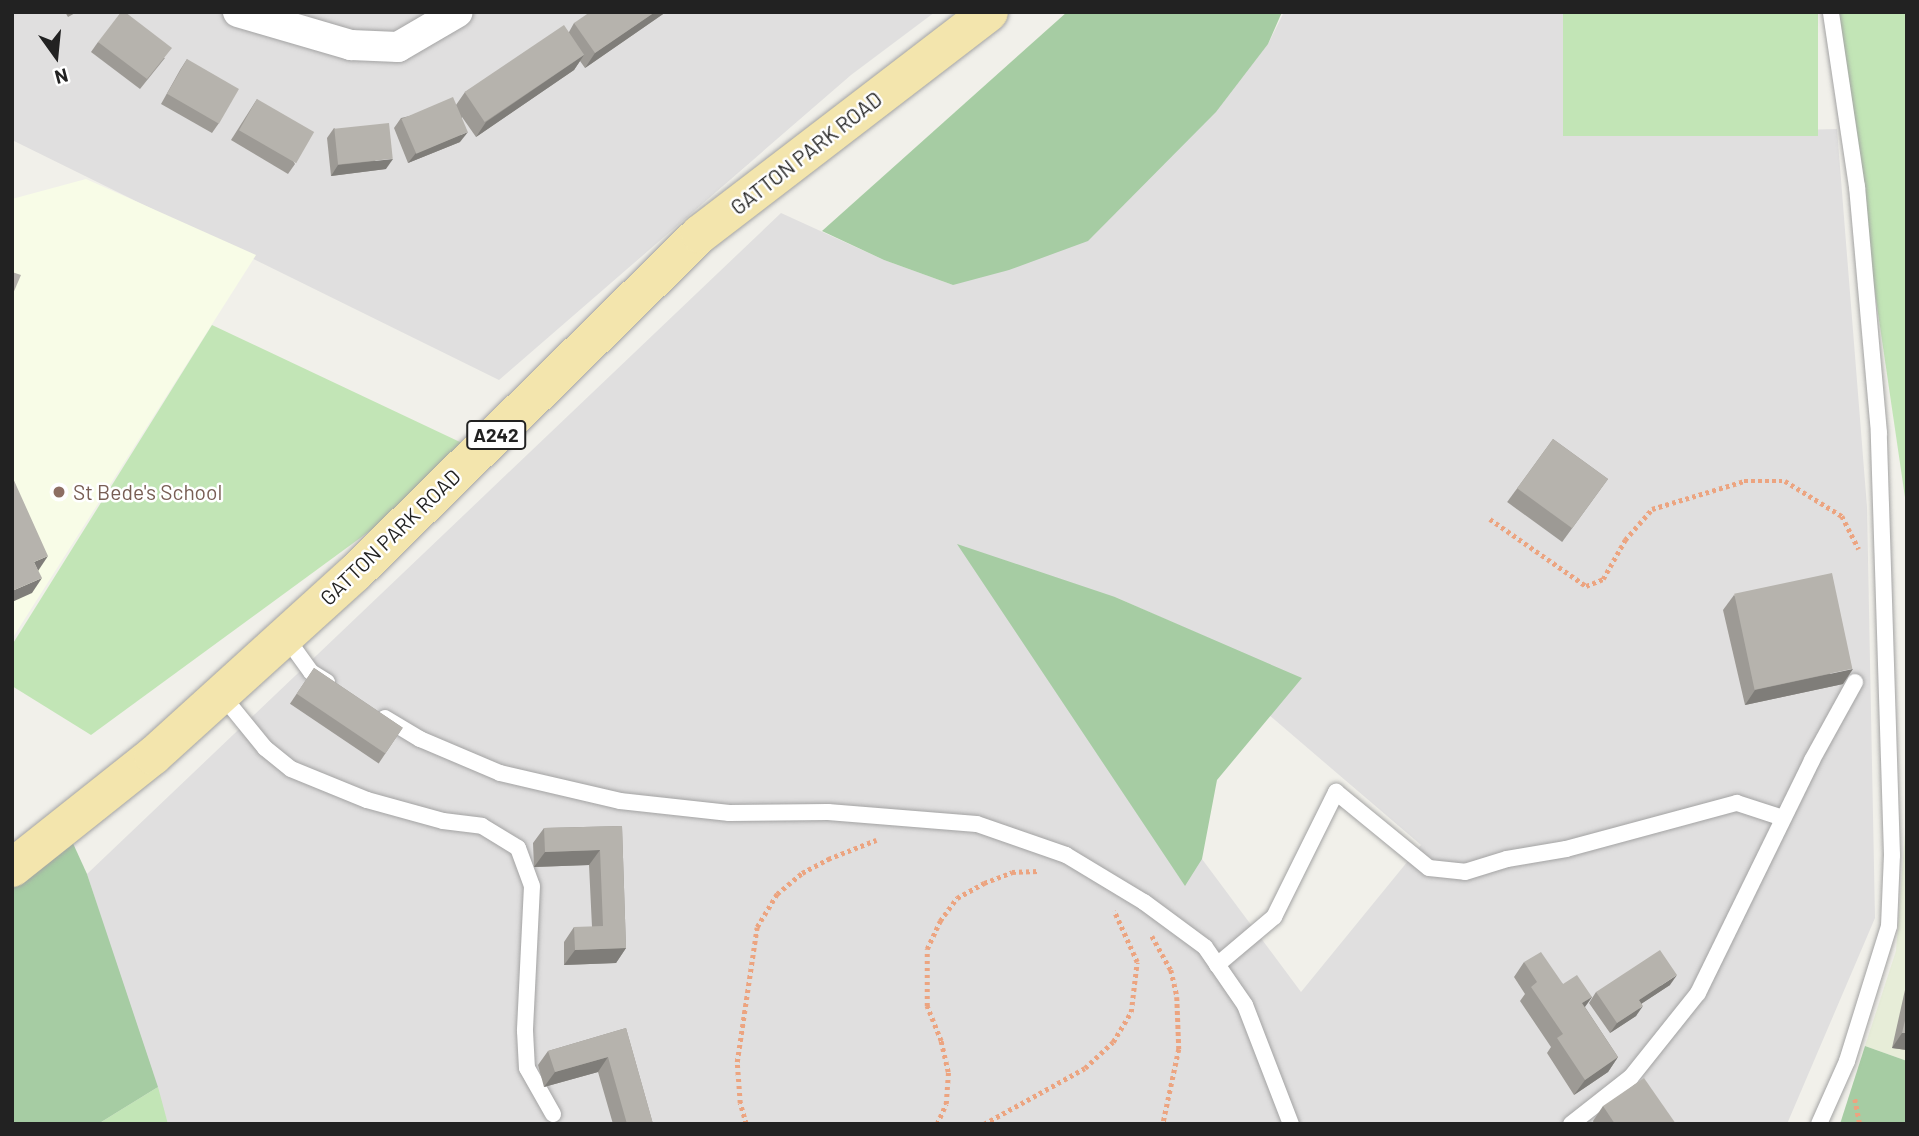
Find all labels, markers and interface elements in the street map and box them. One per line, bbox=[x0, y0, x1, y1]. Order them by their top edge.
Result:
north arrow bbox=[21, 21, 91, 91]
text: N bbox=[52, 64, 71, 90]
street label: GATTON PARK ROAD bbox=[725, 86, 887, 220]
road number: A242 bbox=[464, 420, 528, 450]
street label: GATTON PARK ROAD bbox=[315, 464, 465, 610]
place label: St Bede's School bbox=[73, 479, 222, 505]
marker: St Bede's School bbox=[51, 484, 67, 500]

